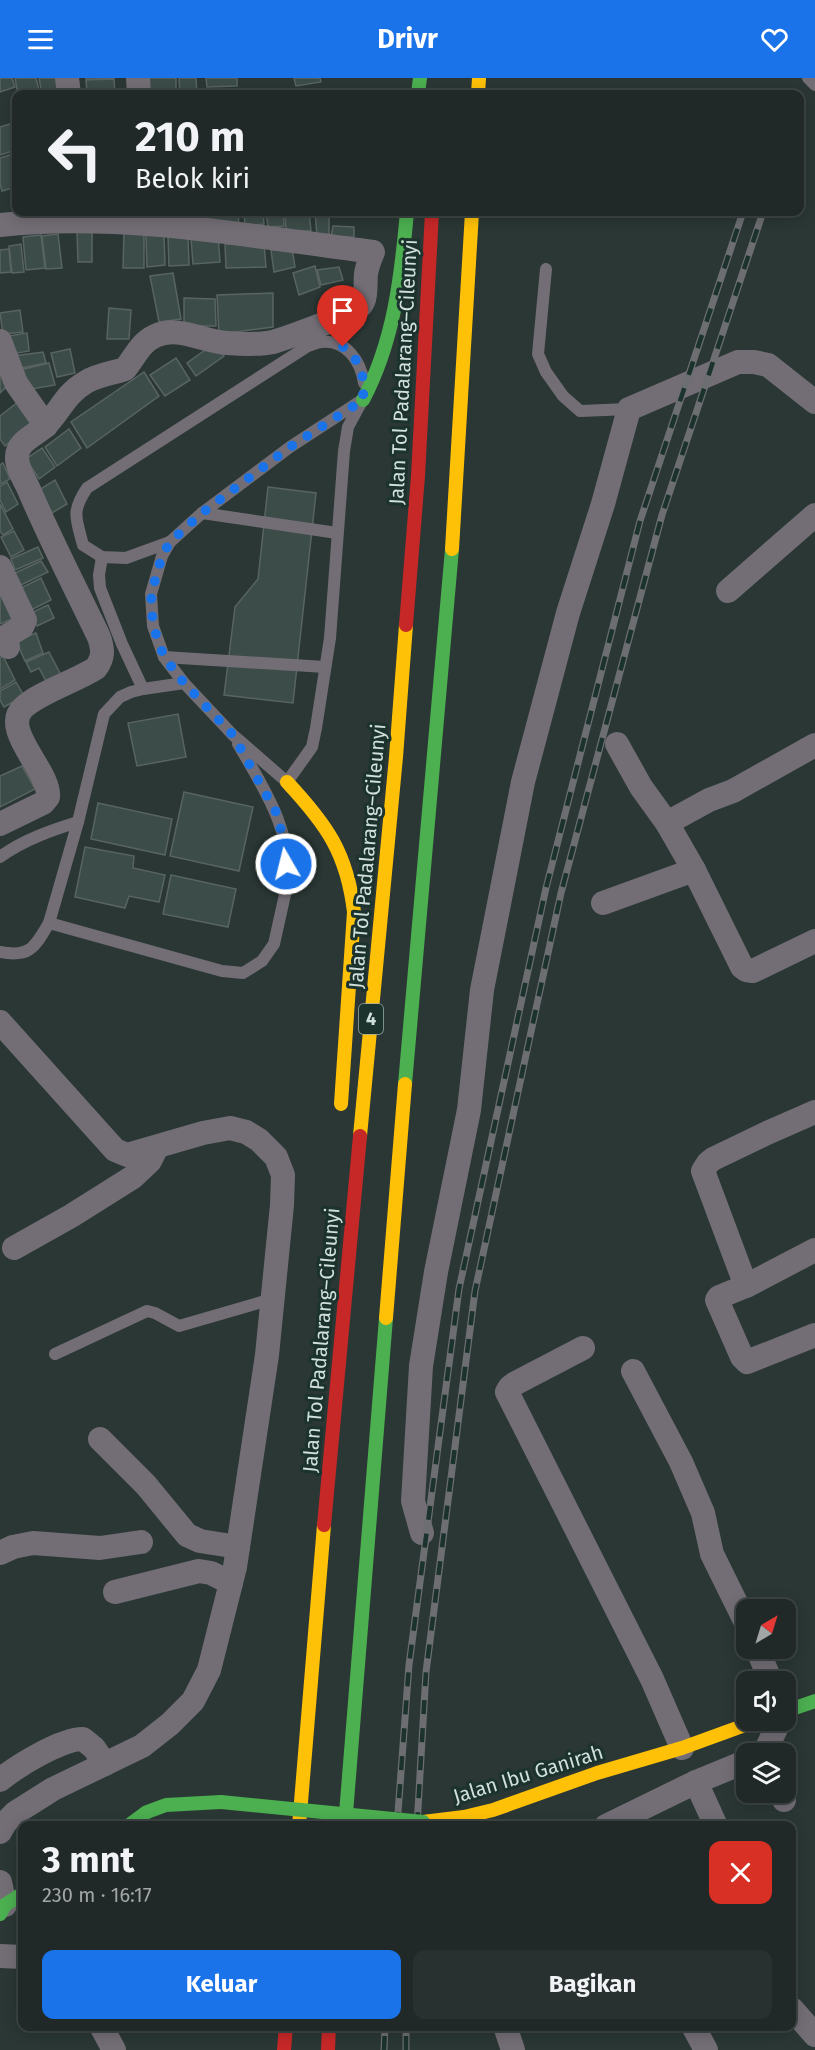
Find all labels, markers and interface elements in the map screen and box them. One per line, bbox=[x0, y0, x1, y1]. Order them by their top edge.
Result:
icon: menu bbox=[24, 23, 57, 56]
text: Drivr bbox=[377, 23, 438, 55]
icon: heart bbox=[758, 23, 791, 56]
text: 210 m bbox=[135, 112, 245, 162]
icon: left bbox=[36, 114, 114, 192]
text: Belok kiri bbox=[135, 163, 250, 195]
street label: Jalan Tol Padalarang–Cileunyi bbox=[384, 239, 422, 505]
pin bbox=[317, 285, 368, 347]
icon: arrive bbox=[326, 294, 359, 327]
street label: Jalan Tol Padalarang–Cileunyi bbox=[343, 723, 391, 989]
position arrow bbox=[254, 832, 318, 896]
road number: 4 bbox=[359, 1004, 383, 1034]
street label: Jalan Tol Padalarang–Cileunyi bbox=[297, 1207, 345, 1473]
north arrow bbox=[736, 1599, 796, 1659]
map controls bbox=[736, 1599, 796, 1803]
button: sound bbox=[736, 1671, 796, 1731]
street label: Jalan Ibu Ganirah bbox=[450, 1740, 606, 1808]
button: layers bbox=[736, 1743, 796, 1803]
text: 3 mnt bbox=[42, 1838, 134, 1882]
button: close bbox=[709, 1841, 772, 1904]
text: 230 m · 16:17 bbox=[42, 1883, 152, 1907]
button: Keluar bbox=[42, 1950, 401, 2019]
button: Bagikan bbox=[413, 1950, 772, 2019]

